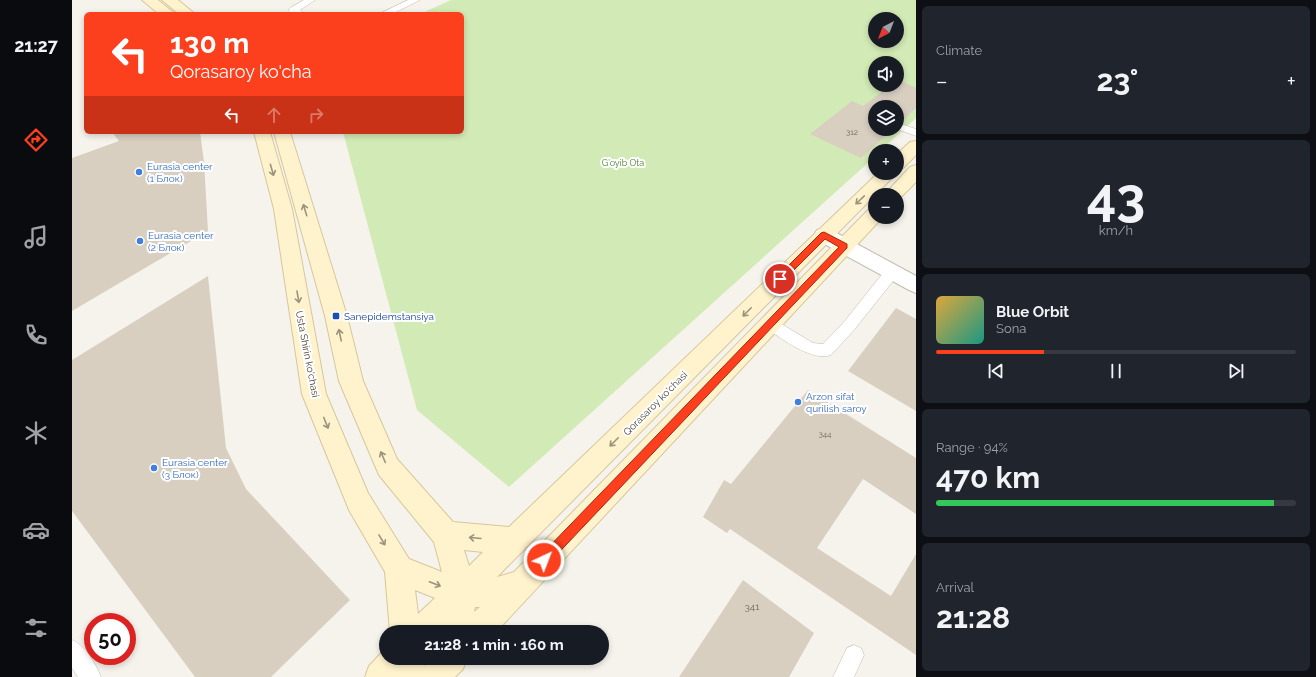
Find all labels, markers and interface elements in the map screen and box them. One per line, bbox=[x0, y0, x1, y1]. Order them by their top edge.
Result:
north arrow bbox=[868, 12, 904, 48]
map controls bbox=[868, 12, 904, 224]
text: 130 m bbox=[170, 27, 249, 60]
icon: left bbox=[104, 28, 156, 80]
text: 21:27 bbox=[14, 35, 58, 56]
text: Climate bbox=[936, 43, 982, 58]
button: sound bbox=[868, 56, 904, 92]
text: Qorasaroy ko'cha bbox=[170, 61, 312, 82]
text: 23° bbox=[1096, 63, 1138, 98]
text: − bbox=[936, 68, 948, 94]
text: + bbox=[1287, 68, 1296, 94]
button: layers bbox=[868, 100, 904, 136]
icon: left bbox=[221, 104, 243, 126]
icon: ahead bbox=[263, 104, 285, 126]
icon: right bbox=[305, 104, 327, 126]
icon: directions bbox=[22, 126, 50, 154]
house number: 312 bbox=[846, 127, 858, 137]
button: + bbox=[868, 144, 904, 180]
park label: G'oyib Ota bbox=[602, 158, 644, 168]
place label: Eurasia center (1 Блок) bbox=[147, 161, 213, 184]
one-way arrow bbox=[269, 163, 276, 176]
text: 43 bbox=[1087, 166, 1145, 227]
marker: Eurasia center (1 Блок) bbox=[134, 167, 144, 177]
button: − bbox=[868, 188, 904, 224]
one-way arrow bbox=[855, 195, 865, 205]
one-way arrow bbox=[301, 204, 308, 217]
icon: music bbox=[22, 223, 50, 251]
text: km/h bbox=[1099, 223, 1133, 238]
place label: Eurasia center (2 Блок) bbox=[148, 230, 214, 253]
marker: Eurasia center (2 Блок) bbox=[135, 236, 145, 246]
pin bbox=[763, 262, 797, 296]
icon: arrive bbox=[769, 268, 791, 290]
one-way arrow bbox=[294, 290, 302, 303]
text: Blue Orbit bbox=[996, 303, 1069, 321]
one-way arrow bbox=[742, 307, 752, 317]
street label: Usta Shirin ko'chasi bbox=[294, 310, 321, 398]
marker: Sanepidemstansiya bbox=[331, 311, 341, 321]
place label: Sanepidemstansiya bbox=[344, 311, 434, 322]
icon: phone bbox=[22, 321, 50, 349]
text: Sona bbox=[996, 321, 1026, 336]
one-way arrow bbox=[336, 329, 344, 342]
icon: previous bbox=[985, 360, 1007, 382]
icon: pause bbox=[1105, 360, 1127, 382]
icon: next bbox=[1225, 360, 1247, 382]
street label: Qorasaroy ko'chasi bbox=[621, 369, 690, 438]
place label: Arzon sifat qurilish saroy bbox=[806, 391, 867, 414]
marker: Arzon sifat qurilish saroy bbox=[793, 397, 803, 407]
one-way arrow bbox=[323, 417, 331, 429]
icon: climate bbox=[22, 419, 50, 447]
house number: 344 bbox=[818, 429, 832, 439]
one-way arrow bbox=[609, 437, 619, 447]
text: Range · 94% bbox=[936, 440, 1008, 455]
one-way arrow bbox=[379, 451, 386, 463]
place label: Eurasia center (3 Блок) bbox=[162, 457, 228, 480]
text: 470 km bbox=[936, 460, 1040, 495]
marker: Eurasia center (3 Блок) bbox=[149, 463, 159, 473]
icon: car bbox=[22, 516, 50, 544]
one-way arrow bbox=[378, 534, 386, 546]
one-way arrow bbox=[469, 534, 482, 541]
position arrow bbox=[523, 539, 565, 581]
text: Arrival bbox=[936, 580, 974, 595]
one-way arrow bbox=[429, 581, 441, 589]
text: 21:28 bbox=[936, 600, 1010, 635]
house number: 341 bbox=[744, 601, 760, 612]
speed limit sign: 50 bbox=[84, 613, 136, 665]
icon: filters bbox=[22, 614, 50, 642]
text: 21:28 · 1 min · 160 m bbox=[424, 636, 564, 654]

